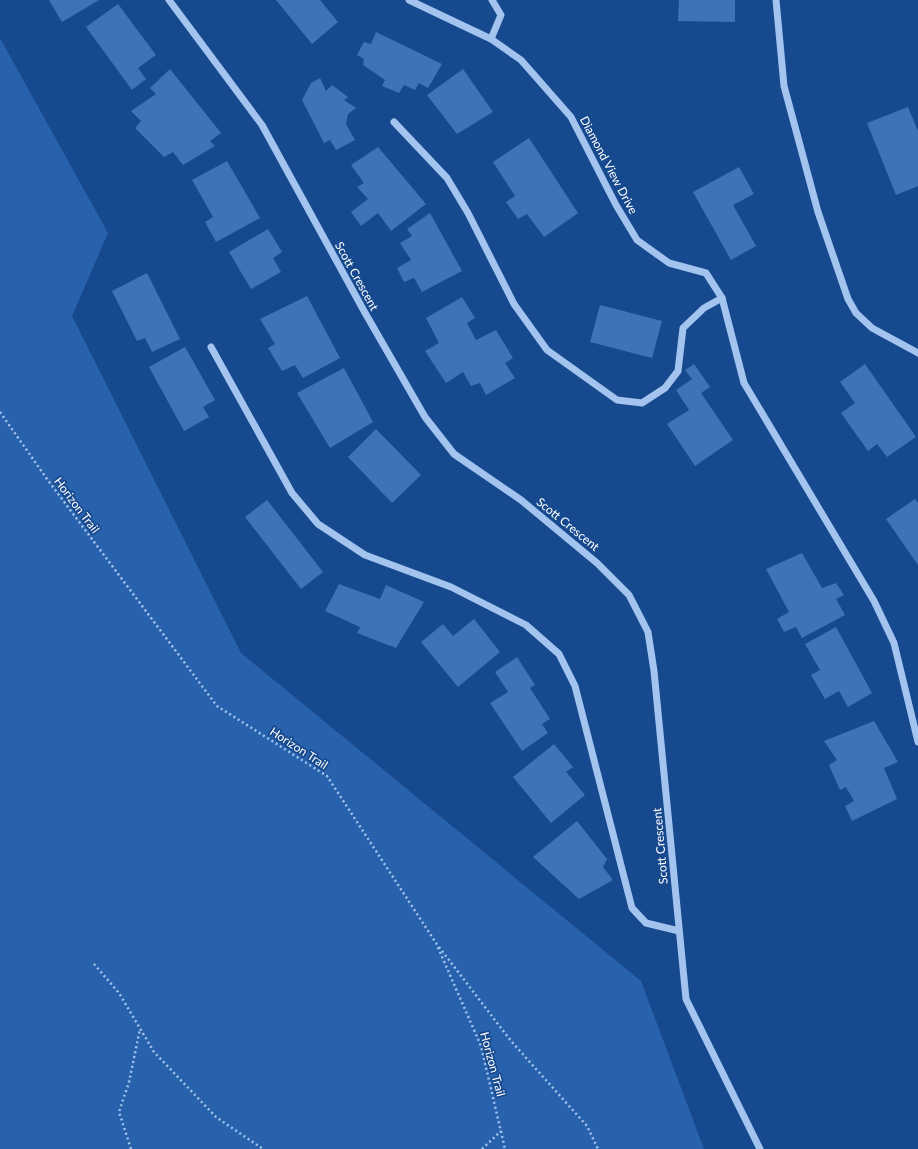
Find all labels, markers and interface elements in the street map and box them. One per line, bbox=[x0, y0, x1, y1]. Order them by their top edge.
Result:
street label: Diamond View Drive bbox=[577, 113, 641, 217]
street label: Scott Crescent bbox=[332, 239, 382, 314]
street label: Horizon Trail bbox=[51, 474, 103, 536]
street label: Scott Crescent bbox=[534, 494, 603, 554]
street label: Horizon Trail bbox=[267, 724, 331, 772]
street label: Scott Crescent bbox=[649, 807, 671, 885]
street label: Horizon Trail bbox=[477, 1030, 509, 1098]

